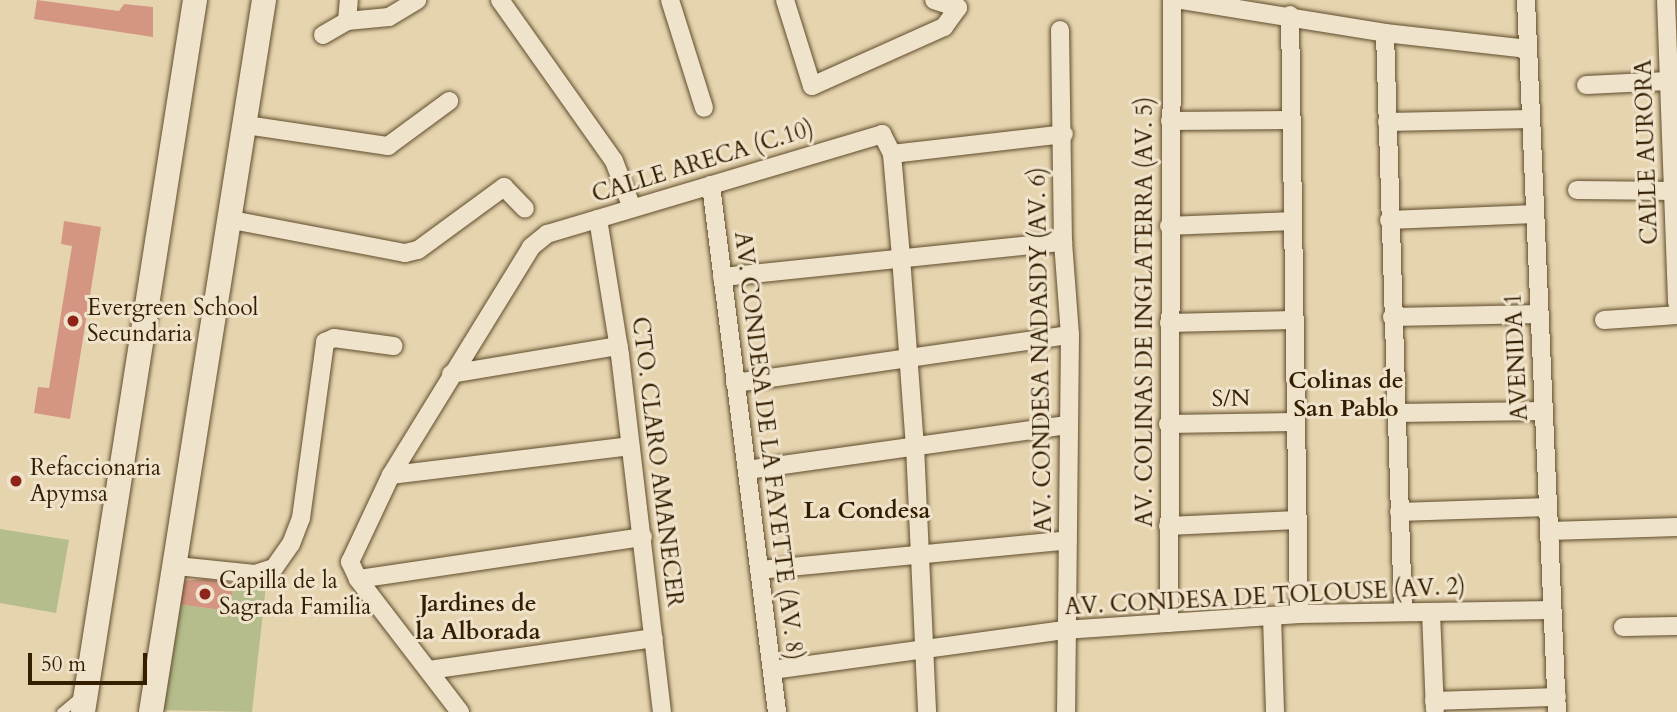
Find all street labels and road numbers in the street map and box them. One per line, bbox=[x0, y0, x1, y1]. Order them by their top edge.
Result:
street label: CALLE AURORA bbox=[1630, 59, 1664, 245]
street label: AV. COLINAS DE INGLATERRA (AV. 5) bbox=[1131, 97, 1159, 527]
street label: CALLE ARECA (C.10) bbox=[589, 115, 817, 209]
street label: AV. CONDESA NADASDY (AV. 6) bbox=[1024, 167, 1058, 533]
street label: AV. CONDESA DE LA FAYETTE (AV. 8) bbox=[728, 230, 808, 662]
street label: AVENIDA 1 bbox=[1500, 292, 1534, 422]
street label: CTO. CLARO AMANECER bbox=[626, 315, 688, 609]
street label: S/N bbox=[1211, 385, 1251, 413]
street label: AV. CONDESA DE TOLOUSE (AV. 2) bbox=[1064, 573, 1466, 621]

